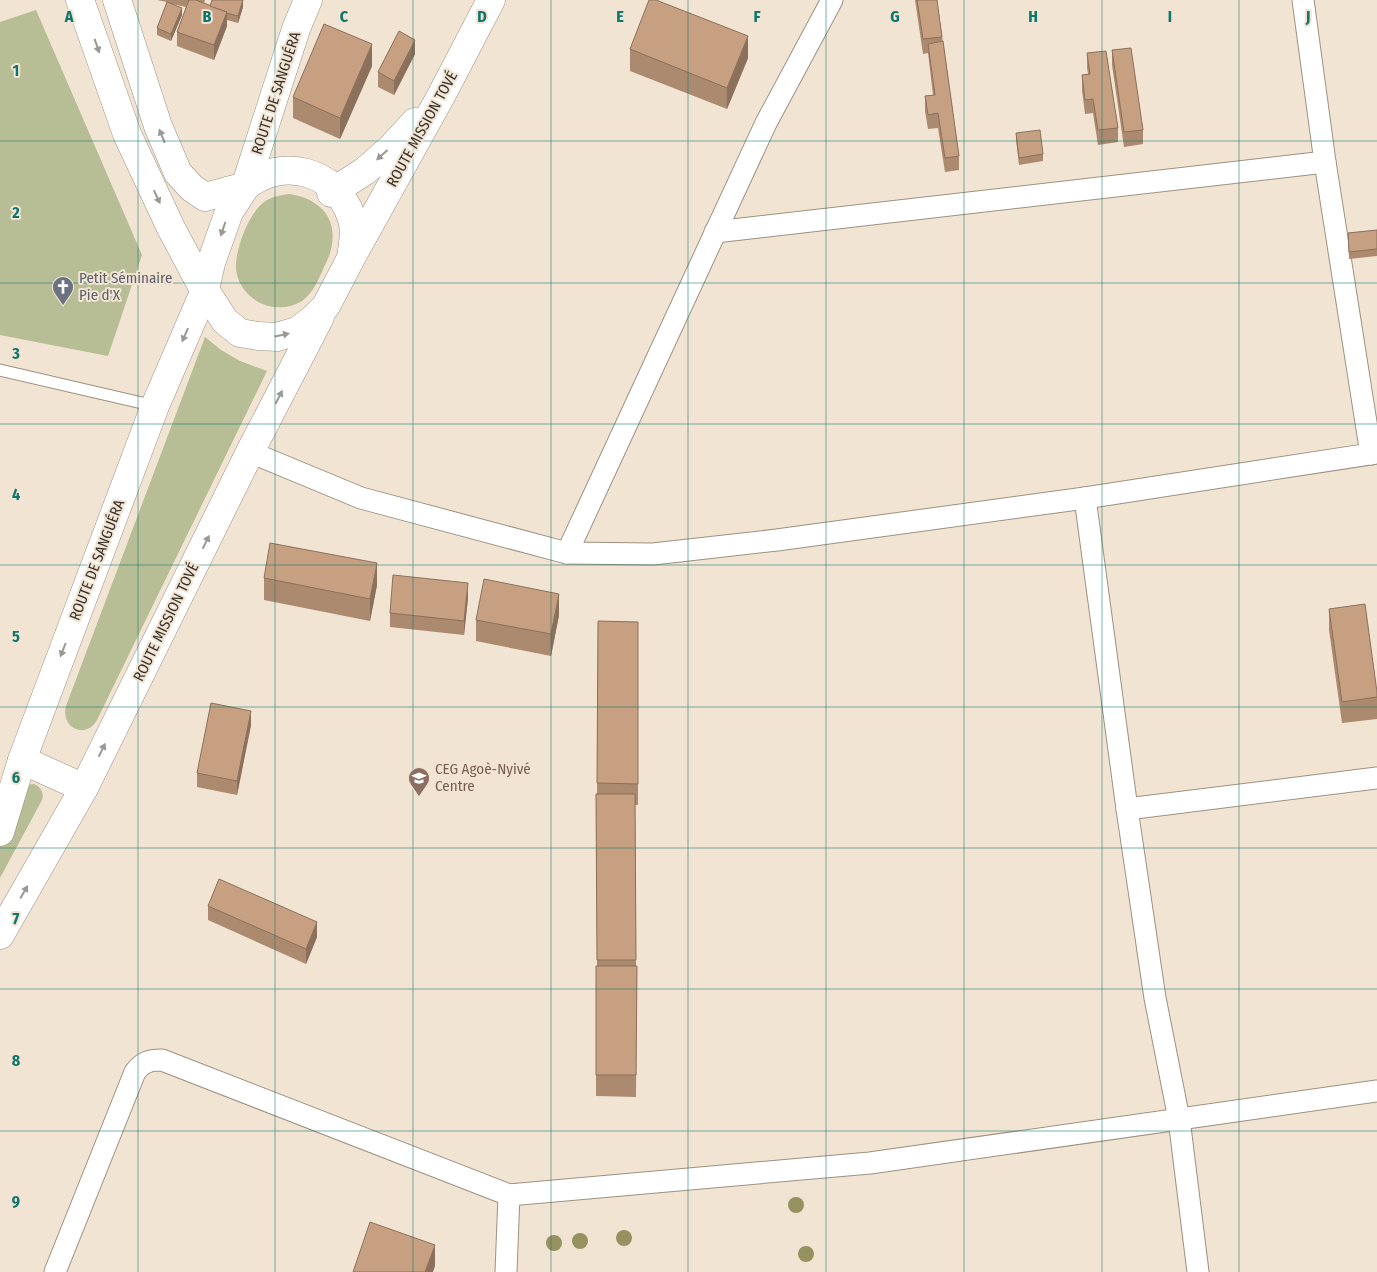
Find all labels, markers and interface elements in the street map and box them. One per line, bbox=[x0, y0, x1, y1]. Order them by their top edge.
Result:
text: A bbox=[64, 7, 74, 26]
text: B bbox=[203, 7, 212, 26]
text: C bbox=[340, 7, 349, 26]
text: D bbox=[477, 7, 487, 26]
text: E bbox=[616, 7, 624, 26]
text: F bbox=[753, 7, 761, 26]
text: G bbox=[890, 7, 900, 26]
text: H bbox=[1028, 7, 1038, 26]
text: I bbox=[1168, 7, 1172, 26]
text: J bbox=[1305, 7, 1310, 26]
street label: ROUTE DE SANGUÉRA bbox=[248, 29, 304, 157]
one-way arrow bbox=[93, 39, 101, 54]
text: 1 bbox=[13, 61, 19, 80]
street label: ROUTE MISSION TOVÉ bbox=[383, 68, 461, 190]
one-way arrow bbox=[158, 129, 166, 143]
one-way arrow bbox=[376, 149, 388, 161]
one-way arrow bbox=[153, 190, 161, 204]
text: 2 bbox=[11, 203, 20, 222]
one-way arrow bbox=[218, 222, 226, 237]
place label: Petit Séminaire Pie d'X bbox=[79, 269, 172, 304]
church icon: Petit Séminaire Pie d'X bbox=[51, 275, 75, 306]
one-way arrow bbox=[180, 328, 188, 342]
one-way arrow bbox=[275, 331, 290, 339]
text: 3 bbox=[11, 344, 20, 363]
one-way arrow bbox=[275, 389, 283, 404]
text: 4 bbox=[12, 485, 20, 504]
street label: ROUTE DE SANGUÉRA bbox=[66, 497, 128, 623]
one-way arrow bbox=[202, 535, 210, 549]
street label: ROUTE MISSION TOVÉ bbox=[130, 560, 202, 684]
text: 5 bbox=[12, 627, 20, 646]
one-way arrow bbox=[59, 643, 67, 658]
one-way arrow bbox=[98, 743, 106, 757]
place label: CEG Agoè-Nyivé Centre bbox=[435, 760, 531, 795]
school or university icon: CEG Agoè-Nyivé Centre bbox=[407, 766, 431, 797]
text: 6 bbox=[12, 768, 20, 787]
one-way arrow bbox=[20, 885, 28, 900]
text: 7 bbox=[13, 909, 20, 928]
text: 8 bbox=[12, 1051, 21, 1070]
text: 9 bbox=[12, 1192, 20, 1211]

